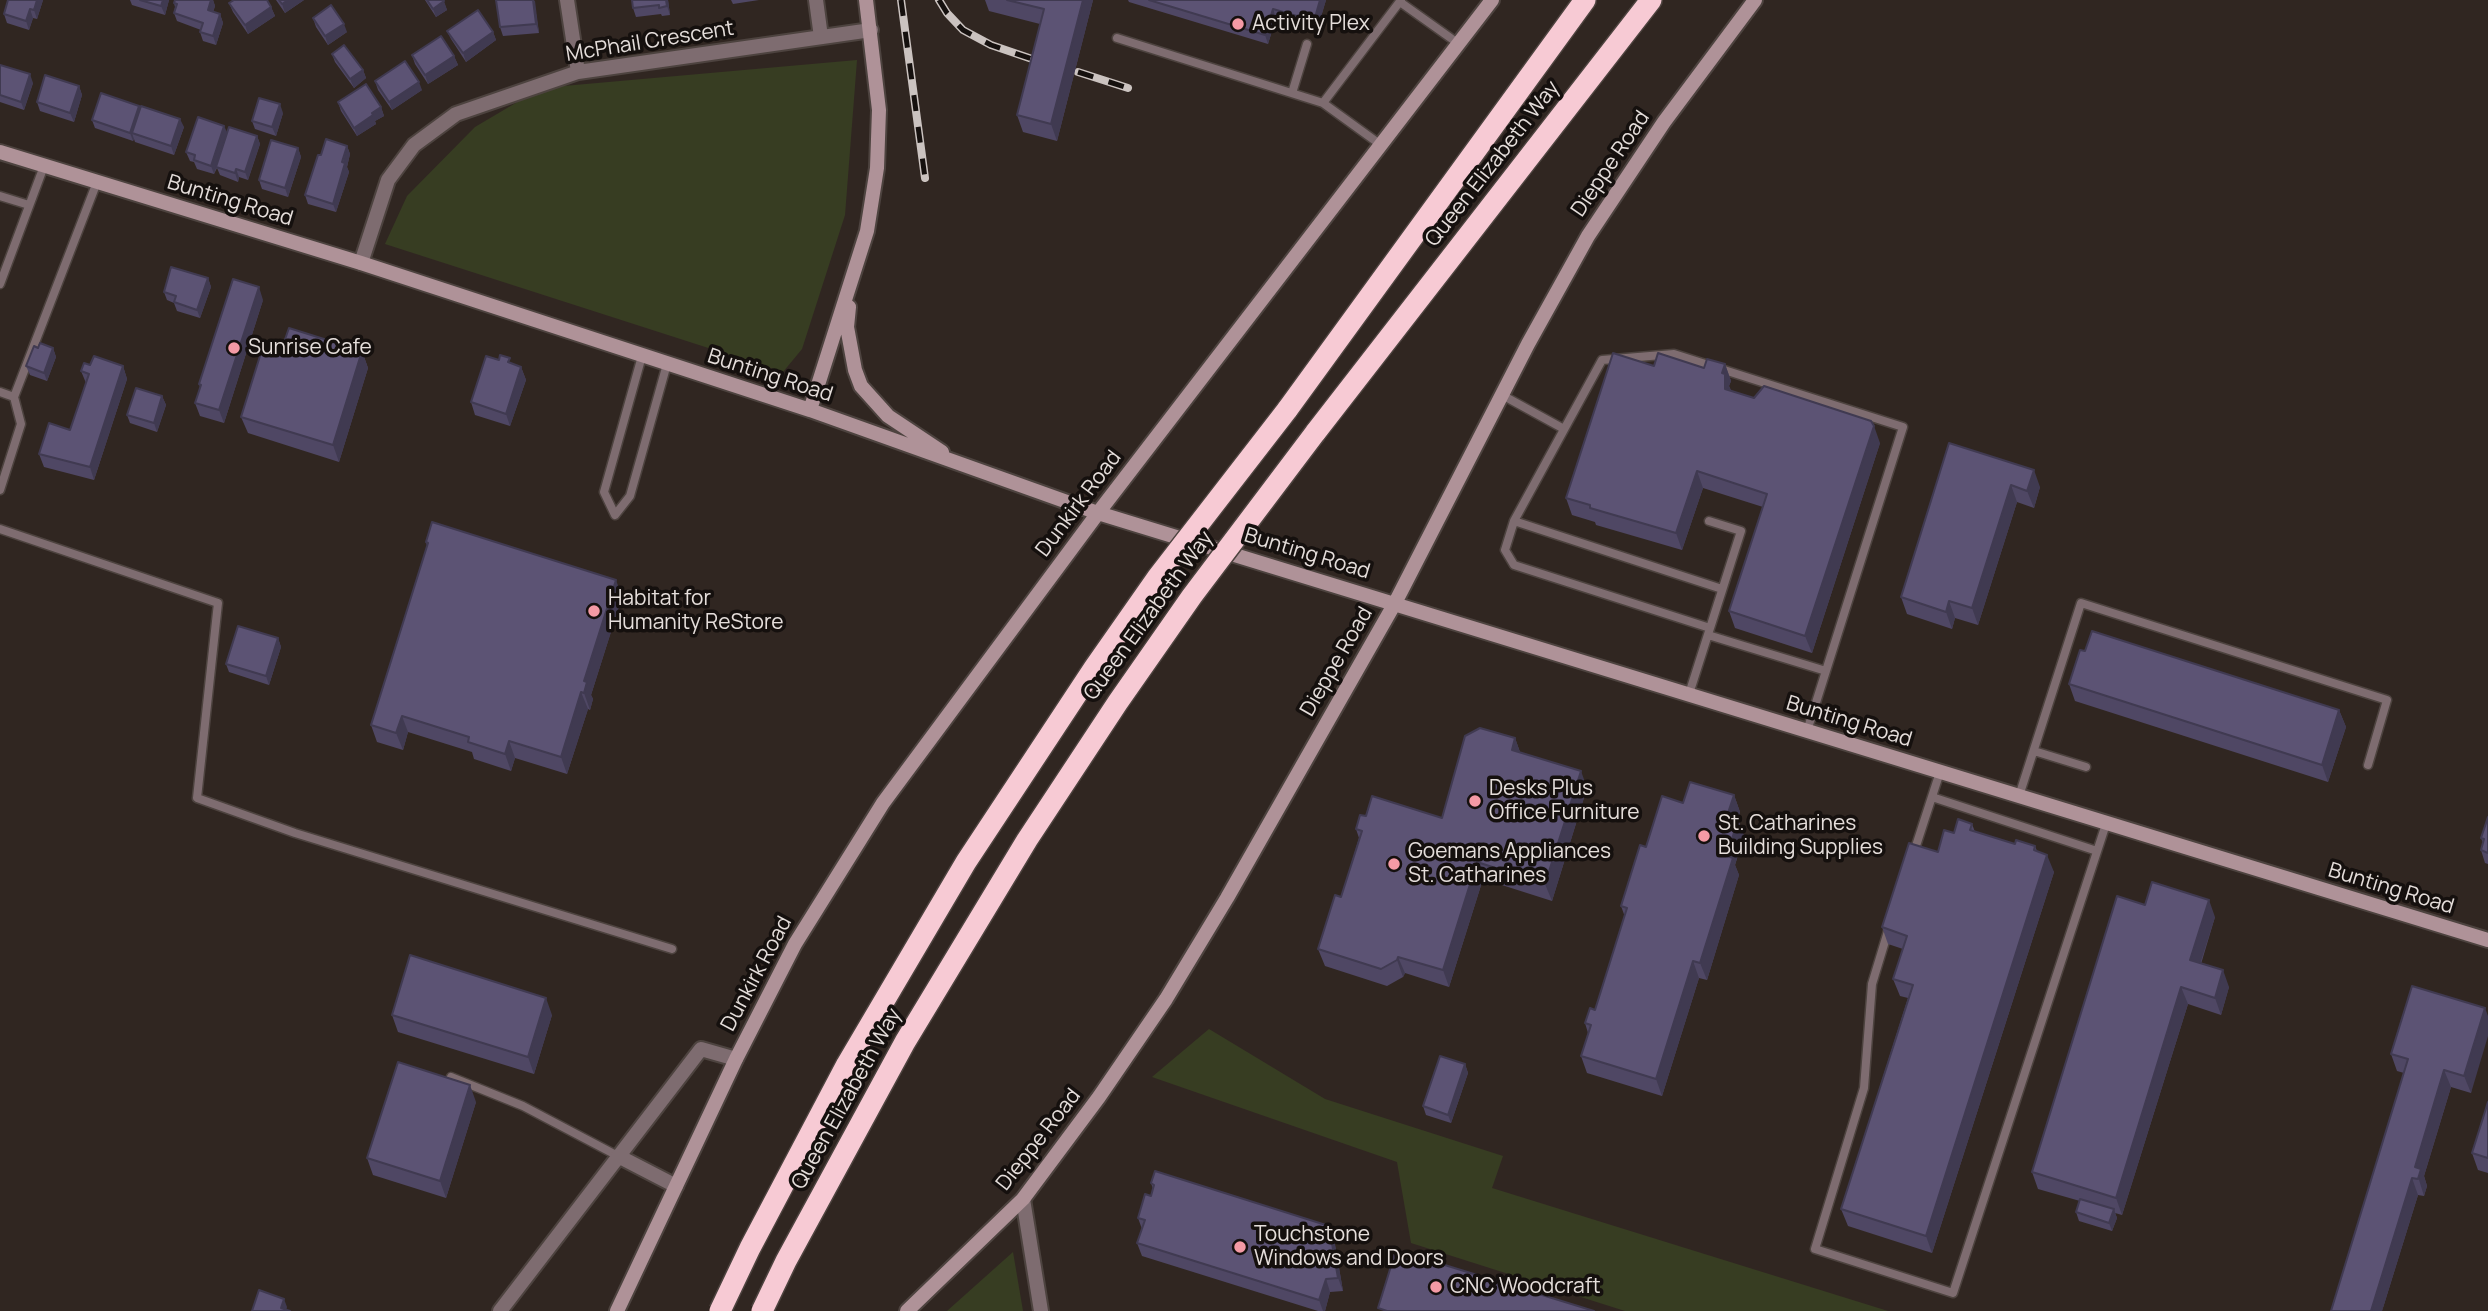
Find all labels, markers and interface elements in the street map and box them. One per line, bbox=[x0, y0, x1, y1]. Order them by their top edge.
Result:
place label: Activity Plex bbox=[1252, 11, 1370, 37]
street label: McPhail Crescent bbox=[564, 16, 736, 68]
marker: Activity Plex bbox=[1230, 16, 1246, 32]
street label: Queen Elizabeth Way bbox=[1421, 76, 1565, 252]
street label: Dieppe Road bbox=[1566, 106, 1656, 222]
street label: Bunting Road bbox=[164, 170, 296, 232]
place label: Sunrise Cafe bbox=[248, 335, 372, 361]
marker: Sunrise Cafe bbox=[226, 340, 242, 356]
street label: Bunting Road bbox=[704, 344, 836, 408]
street label: Dunkirk Road bbox=[1031, 446, 1127, 562]
street label: Bunting Road bbox=[1241, 523, 1373, 585]
street label: Queen Elizabeth Way bbox=[1079, 526, 1219, 706]
place label: Habitat for Humanity ReStore bbox=[608, 586, 784, 636]
marker: Habitat for Humanity ReStore bbox=[586, 603, 602, 619]
street label: Dieppe Road bbox=[1296, 603, 1378, 721]
street label: Bunting Road bbox=[1783, 691, 1915, 753]
place label: Desks Plus Office Furniture bbox=[1489, 776, 1640, 826]
marker: Desks Plus Office Furniture bbox=[1467, 793, 1483, 809]
place label: St. Catharines Building Supplies bbox=[1718, 811, 1883, 861]
marker: St. Catharines Building Supplies bbox=[1696, 828, 1712, 844]
place label: Goemans Appliances St. Catharines bbox=[1408, 839, 1611, 889]
marker: Goemans Appliances St. Catharines bbox=[1386, 856, 1402, 872]
street label: Bunting Road bbox=[2325, 858, 2457, 920]
street label: Dunkirk Road bbox=[716, 912, 798, 1036]
street label: Queen Elizabeth Way bbox=[787, 1004, 907, 1194]
street label: Dieppe Road bbox=[991, 1084, 1087, 1196]
place label: Touchstone Windows and Doors bbox=[1254, 1222, 1444, 1272]
marker: Touchstone Windows and Doors bbox=[1232, 1239, 1248, 1255]
place label: CNC Woodcraft bbox=[1450, 1274, 1601, 1300]
marker: CNC Woodcraft bbox=[1428, 1279, 1444, 1295]

